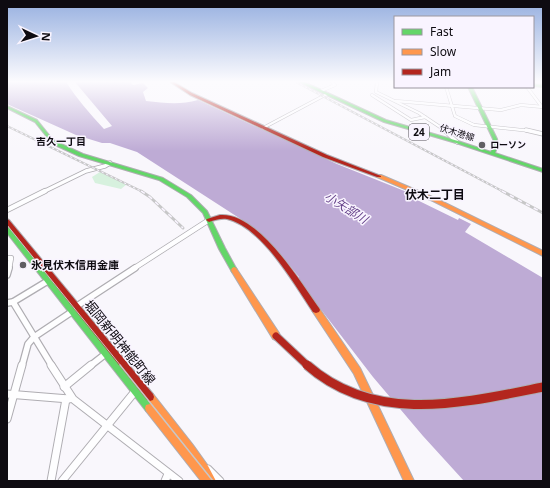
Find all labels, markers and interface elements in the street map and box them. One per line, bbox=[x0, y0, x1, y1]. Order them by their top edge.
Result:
north arrow bbox=[16, 16, 56, 56]
legend bbox=[394, 16, 534, 88]
text: Fast bbox=[430, 23, 454, 40]
text: N bbox=[39, 32, 54, 42]
text: Slow bbox=[430, 43, 457, 60]
text: Jam bbox=[429, 63, 451, 80]
street label: 伏木港線 bbox=[438, 121, 477, 144]
road number: 24 bbox=[409, 124, 429, 140]
district label: 吉久一丁目 bbox=[36, 134, 86, 148]
place label: ローソン bbox=[490, 138, 526, 151]
marker: ローソン bbox=[477, 140, 487, 150]
district label: 伏木二丁目 bbox=[405, 186, 465, 203]
water label: 小矢部川 bbox=[321, 188, 373, 229]
place label: 氷見伏木信用金庫 bbox=[31, 257, 119, 272]
marker: 氷見伏木信用金庫 bbox=[18, 260, 28, 270]
street label: 堀岡新明神能町線 bbox=[80, 296, 160, 388]

